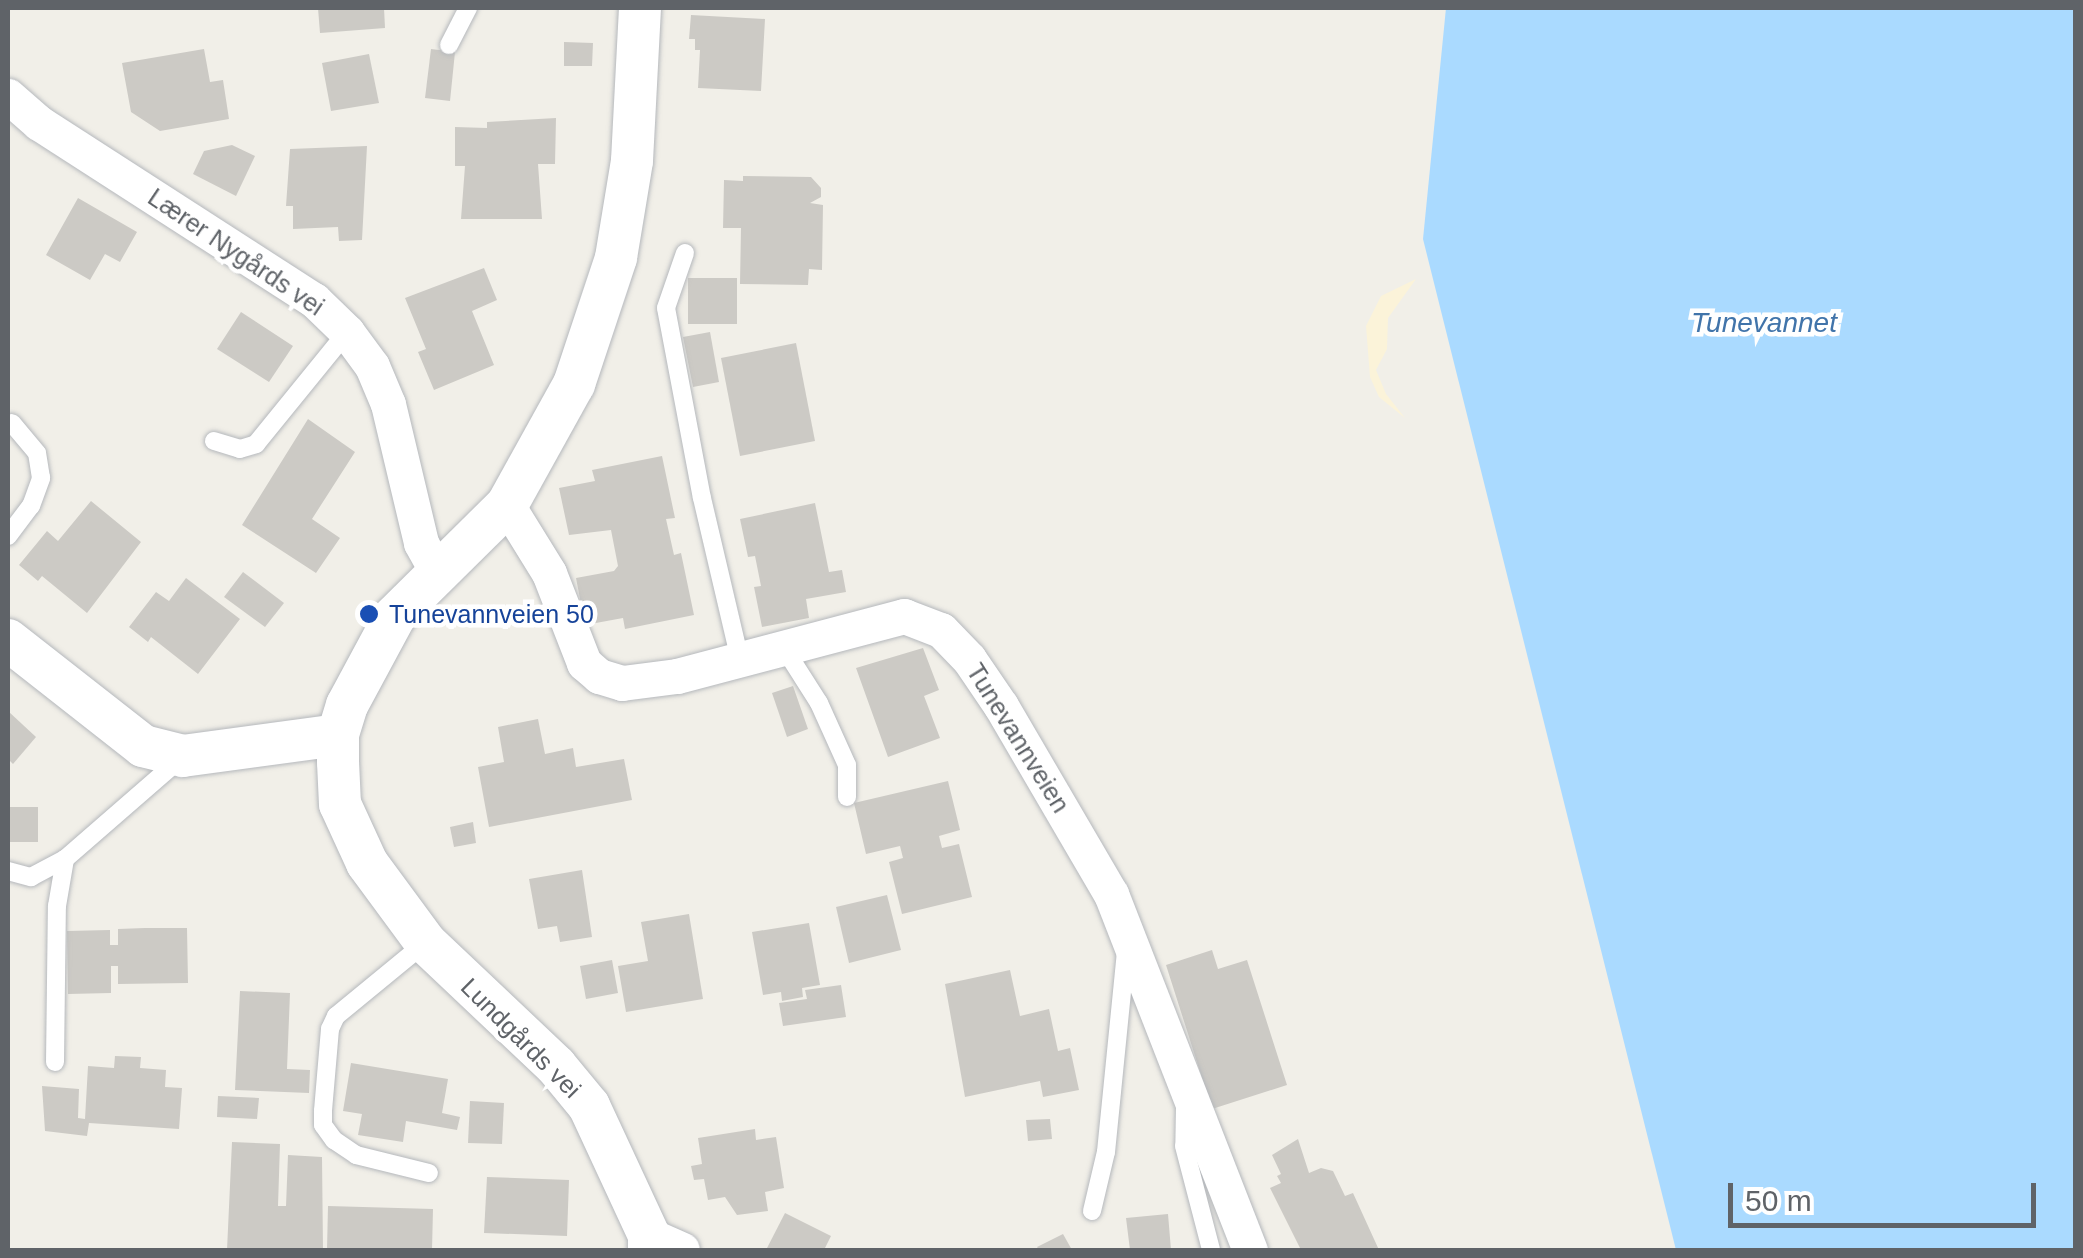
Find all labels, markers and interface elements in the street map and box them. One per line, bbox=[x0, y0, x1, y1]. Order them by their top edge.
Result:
street label: Lærer Nygårds vei bbox=[142, 182, 330, 322]
water label: Tunevannet bbox=[1691, 306, 1837, 340]
place label: Tunevannveien 50 bbox=[389, 599, 594, 629]
marker: Tunevannveien 50 bbox=[358, 603, 380, 625]
street label: Tunevannveien bbox=[960, 658, 1076, 818]
street label: Lundgårds vei bbox=[455, 972, 587, 1104]
scale bar bbox=[1733, 1163, 2040, 1225]
text: 50 m bbox=[1745, 1184, 1812, 1217]

